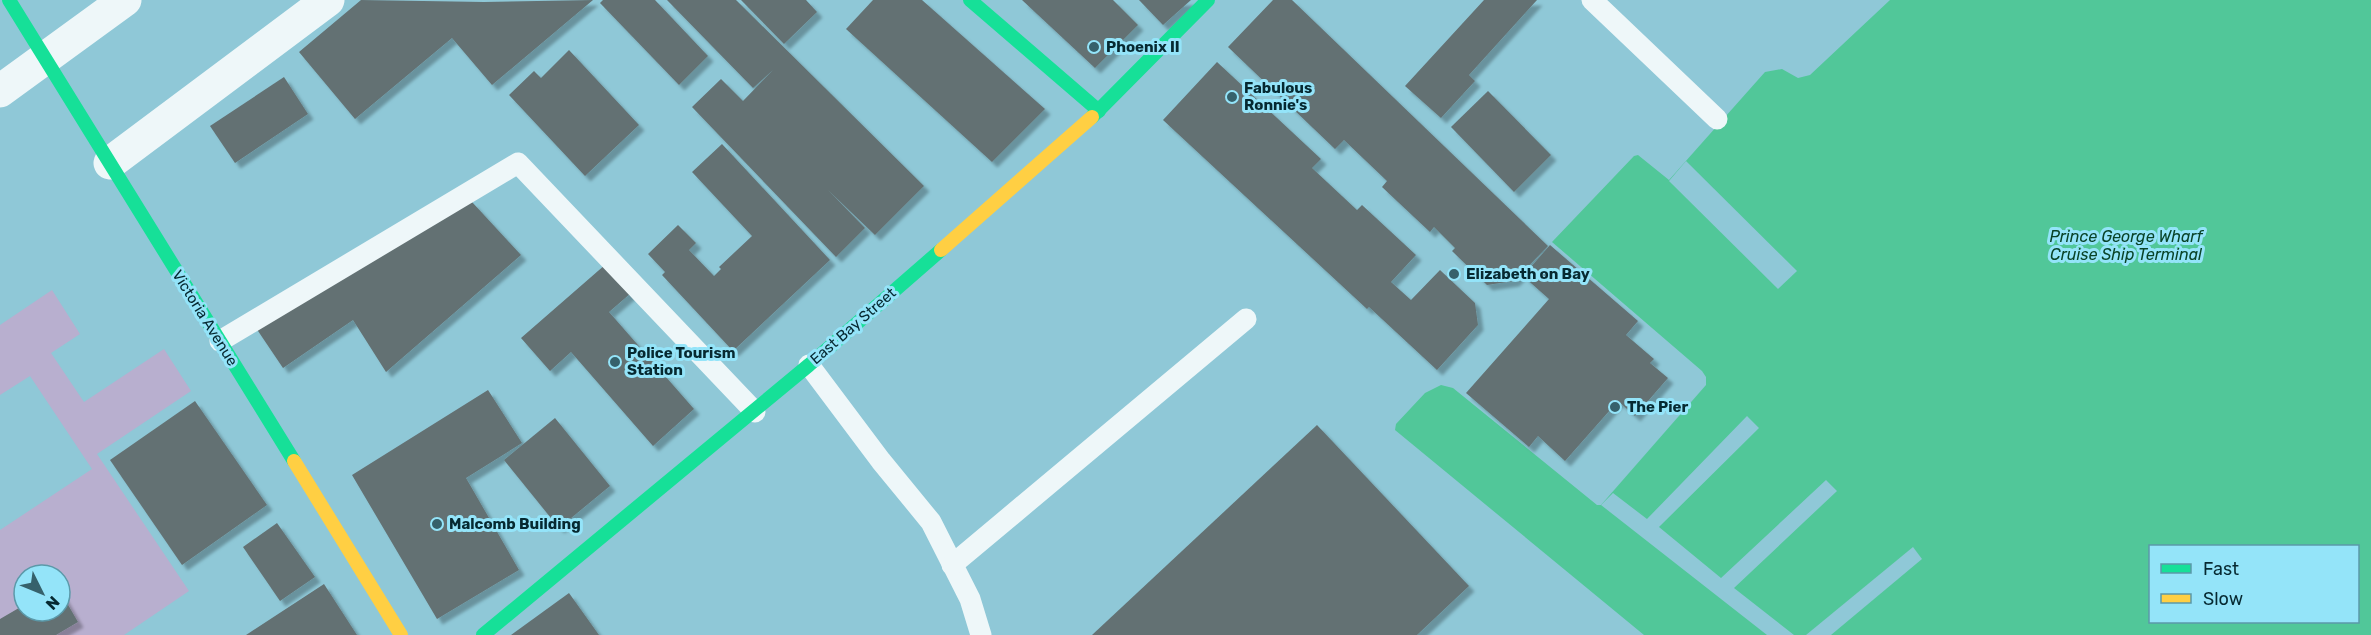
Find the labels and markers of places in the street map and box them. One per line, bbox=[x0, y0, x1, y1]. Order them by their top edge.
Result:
place label: Phoenix II bbox=[1106, 38, 1180, 56]
marker: Phoenix II bbox=[1087, 40, 1101, 54]
place label: Fabulous Ronnie's bbox=[1244, 79, 1312, 114]
marker: Fabulous Ronnie's bbox=[1225, 90, 1239, 104]
place label: Elizabeth on Bay bbox=[1466, 265, 1590, 283]
marker: Elizabeth on Bay bbox=[1447, 267, 1461, 281]
place label: Police Tourism Station bbox=[627, 344, 735, 379]
marker: Police Tourism Station bbox=[608, 355, 622, 369]
place label: The Pier bbox=[1627, 398, 1688, 416]
marker: The Pier bbox=[1608, 400, 1622, 414]
place label: Malcomb Building bbox=[449, 515, 581, 533]
marker: Malcomb Building bbox=[430, 517, 444, 531]

